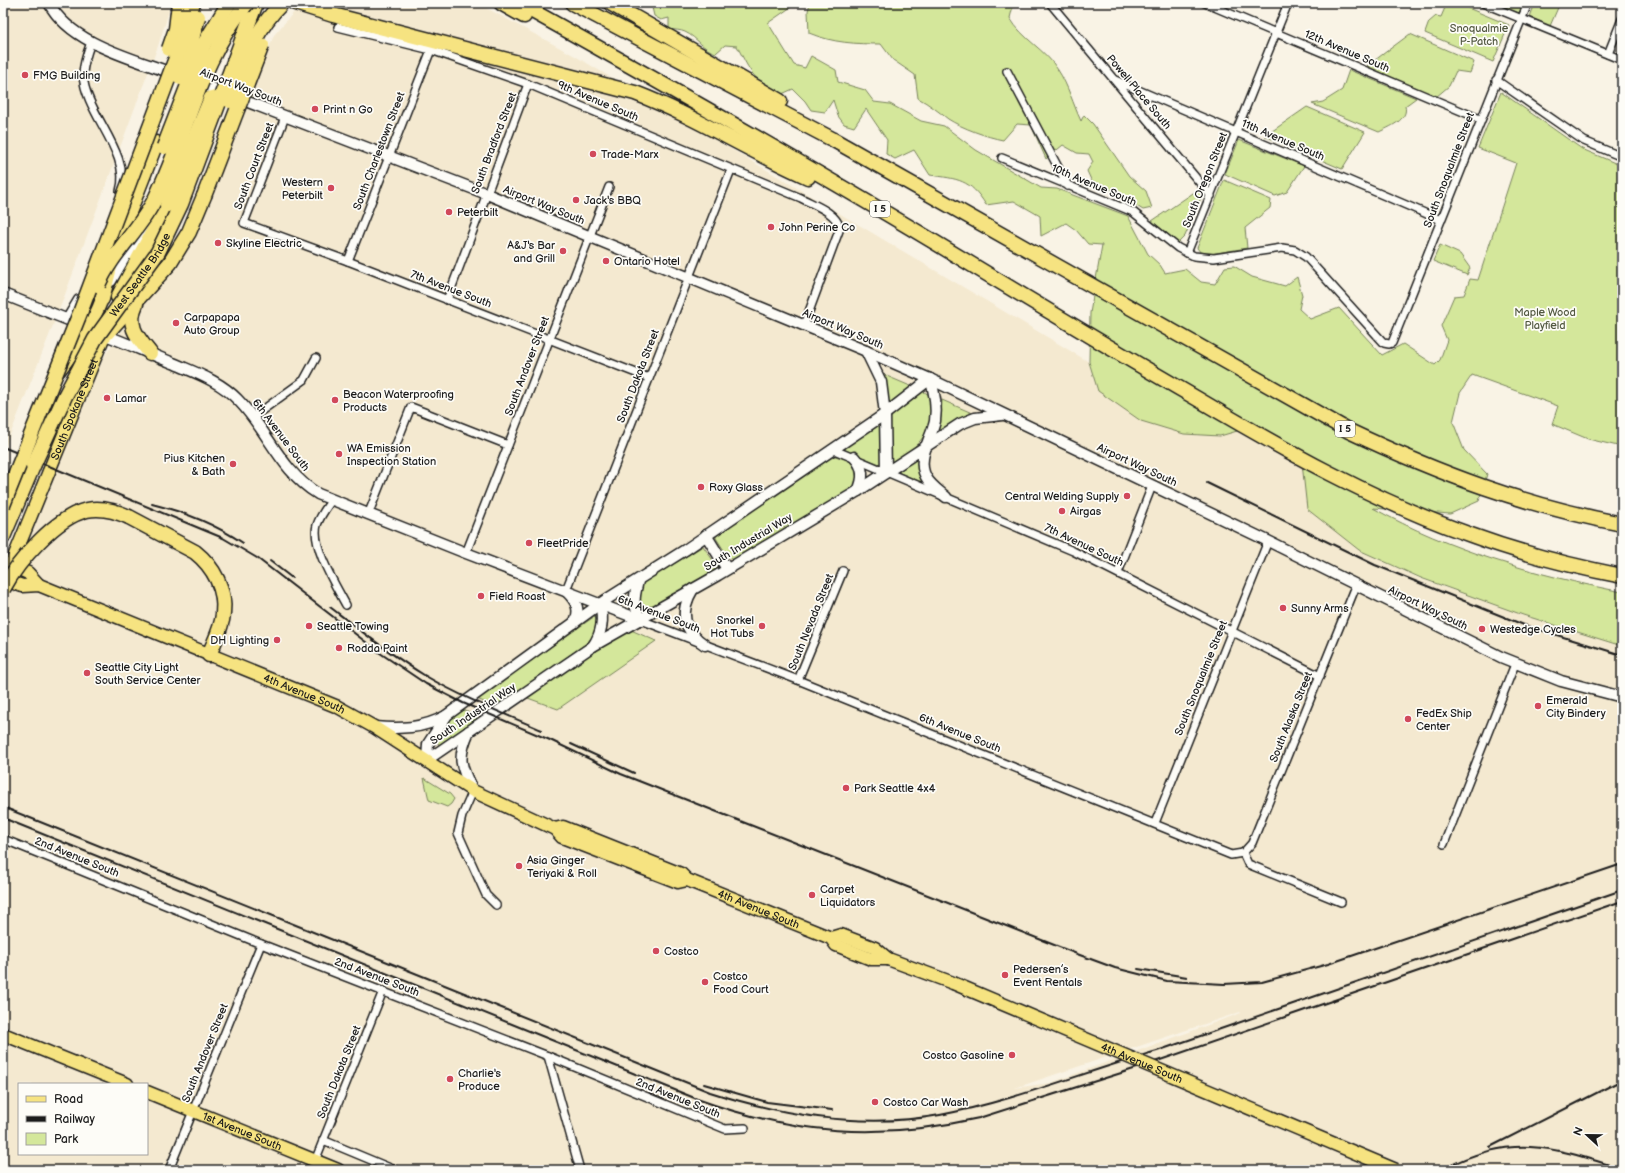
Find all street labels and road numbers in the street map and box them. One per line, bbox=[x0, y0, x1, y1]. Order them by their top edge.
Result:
street label: 12th Avenue South bbox=[1302, 27, 1392, 75]
street label: Powell Place South bbox=[1104, 52, 1174, 132]
street label: Airport Way South bbox=[198, 65, 284, 109]
street label: 9th Avenue South bbox=[555, 78, 641, 124]
street label: South Charlestown Street bbox=[350, 89, 408, 212]
street label: South Bradford Street bbox=[469, 90, 520, 195]
street label: South Snoqualmie Street bbox=[1421, 110, 1477, 230]
street label: 11th Avenue South bbox=[1239, 117, 1327, 163]
street label: South Court Street bbox=[231, 120, 277, 211]
street label: South Oregon Street bbox=[1180, 130, 1230, 230]
street label: 10th Avenue South bbox=[1049, 161, 1139, 209]
street label: Airport Way South bbox=[501, 183, 587, 227]
road number: I 5 bbox=[870, 201, 890, 217]
street label: West Seattle Bridge bbox=[107, 230, 173, 319]
street label: 7th Avenue South bbox=[409, 268, 493, 310]
street label: Airport Way South bbox=[800, 306, 886, 352]
street label: South Andover Street bbox=[502, 314, 552, 418]
street label: South Dakota Street bbox=[614, 327, 662, 425]
street label: South Spokane Street bbox=[48, 356, 101, 462]
street label: 6th Avenue South bbox=[250, 396, 312, 474]
road number: I 5 bbox=[1335, 421, 1355, 437]
street label: Airport Way South bbox=[1095, 441, 1179, 489]
street label: South Industrial Way bbox=[702, 511, 794, 573]
street label: 7th Avenue South bbox=[1042, 521, 1126, 569]
street label: South Nevada Street bbox=[786, 571, 837, 672]
street label: Airport Way South bbox=[1386, 583, 1470, 633]
street label: 6th Avenue South bbox=[616, 592, 702, 636]
street label: South Snoqualmie Street bbox=[1172, 618, 1230, 737]
street label: South Alaska Street bbox=[1267, 669, 1315, 764]
street label: 4th Avenue South bbox=[262, 671, 348, 716]
street label: South Industrial Way bbox=[428, 680, 518, 748]
street label: 6th Avenue South bbox=[917, 711, 1003, 755]
street label: 2nd Avenue South bbox=[33, 834, 121, 880]
street label: 4th Avenue South bbox=[716, 887, 802, 931]
street label: 2nd Avenue South bbox=[333, 955, 421, 999]
street label: South Andover Street bbox=[179, 1001, 231, 1104]
street label: South Dakota Street bbox=[314, 1023, 364, 1120]
street label: 4th Avenue South bbox=[1099, 1040, 1185, 1086]
street label: 2nd Avenue South bbox=[634, 1075, 722, 1121]
street label: 1st Avenue South bbox=[201, 1109, 284, 1153]

